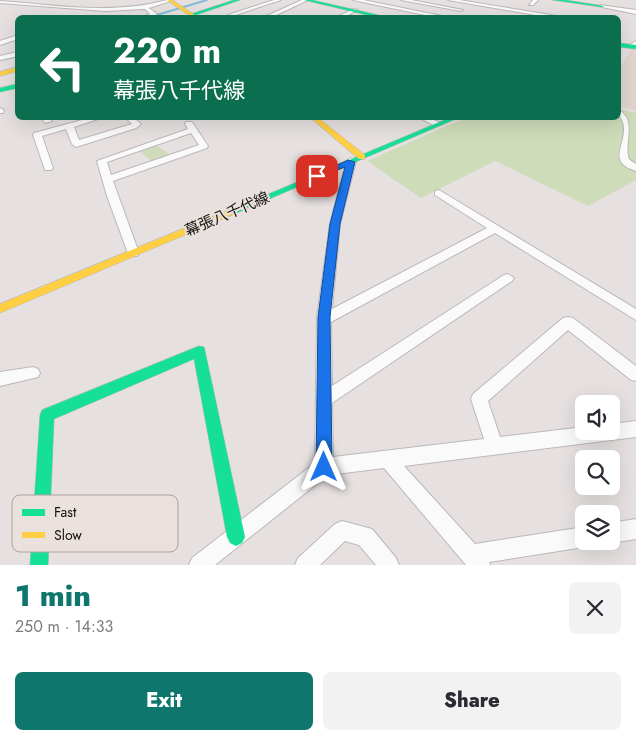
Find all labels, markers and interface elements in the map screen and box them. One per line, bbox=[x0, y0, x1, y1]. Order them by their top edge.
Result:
text: 220 m bbox=[113, 26, 221, 76]
icon: left bbox=[30, 35, 95, 100]
text: 幕張八千代線 bbox=[113, 74, 245, 106]
pin bbox=[296, 155, 338, 197]
icon: arrive bbox=[303, 162, 331, 190]
street label: 幕張八千代線 bbox=[181, 186, 273, 242]
map controls bbox=[575, 395, 620, 550]
button: sound bbox=[575, 395, 620, 440]
position arrow bbox=[297, 440, 349, 492]
button: search bbox=[575, 450, 620, 495]
legend bbox=[12, 495, 178, 552]
text: Fast bbox=[54, 502, 77, 522]
button: layers bbox=[575, 505, 620, 550]
text: Slow bbox=[54, 525, 82, 545]
text: 1 min bbox=[15, 574, 91, 617]
button: close bbox=[569, 582, 621, 634]
text: 250 m · 14:33 bbox=[15, 615, 113, 638]
button: Exit bbox=[15, 672, 313, 730]
button: Share bbox=[323, 672, 621, 730]

